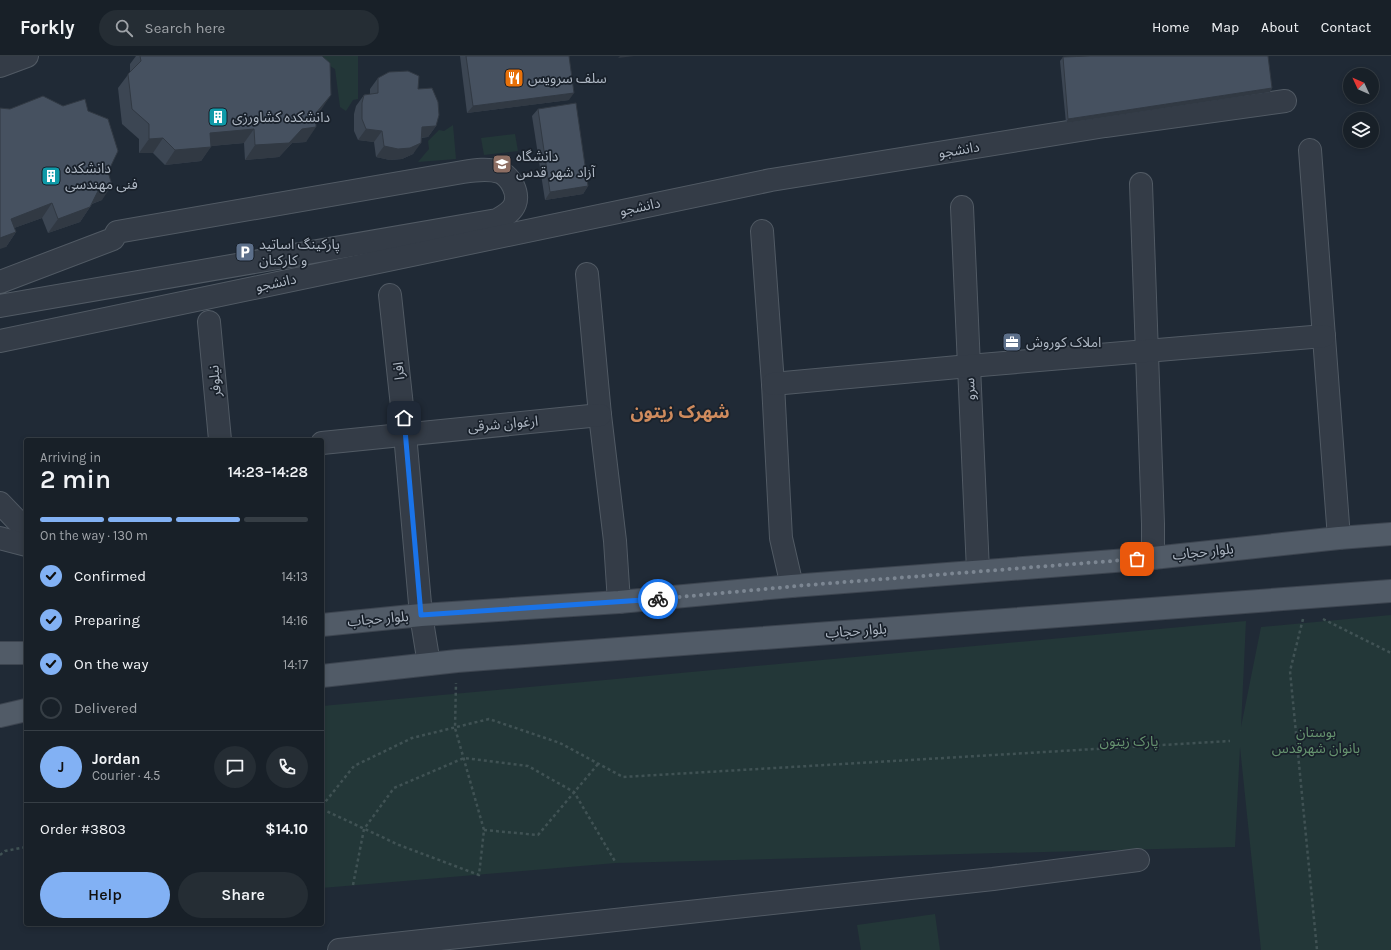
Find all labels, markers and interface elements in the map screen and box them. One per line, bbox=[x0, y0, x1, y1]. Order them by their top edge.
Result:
search box bbox=[99, 10, 379, 46]
text: Forkly bbox=[20, 17, 75, 39]
icon: search bbox=[113, 17, 135, 39]
text: Search here bbox=[145, 19, 225, 37]
text: Home bbox=[1152, 19, 1189, 36]
text: Map bbox=[1211, 19, 1239, 36]
text: About bbox=[1261, 19, 1299, 36]
text: Contact bbox=[1321, 19, 1371, 36]
restaurant icon: سلف سرویس bbox=[503, 67, 525, 89]
north arrow bbox=[1343, 68, 1379, 104]
map controls bbox=[1343, 68, 1379, 148]
place label: سلف سرویس bbox=[528, 70, 607, 87]
building icon: دانشکده کشاورزی bbox=[207, 106, 229, 128]
place label: دانشکده کشاورزی bbox=[232, 109, 330, 126]
button: layers bbox=[1343, 112, 1379, 148]
street label: دانشجو bbox=[937, 138, 981, 162]
place label: دانشگاه آزاد شهر قدس bbox=[516, 148, 596, 181]
school or university icon: دانشگاه آزاد شهر قدس bbox=[491, 153, 513, 175]
place label: دانشکده فنی مهندسی bbox=[65, 160, 138, 193]
building icon: دانشکده فنی مهندسی bbox=[40, 165, 62, 187]
street label: دانشجو bbox=[618, 194, 662, 220]
place label: پارکینگ اساتید و کارکنان bbox=[259, 236, 340, 269]
parking icon: پارکینگ اساتید و کارکنان bbox=[234, 241, 256, 263]
street label: دانشجو bbox=[254, 270, 298, 296]
office icon: املاک کوروش bbox=[1001, 331, 1023, 353]
place label: املاک کوروش bbox=[1026, 334, 1101, 351]
street label: افرا bbox=[390, 361, 408, 381]
street label: نیلوفر bbox=[205, 364, 225, 398]
street label: سرو bbox=[961, 377, 979, 401]
pin bbox=[387, 401, 421, 435]
district label: شهرک زیتون bbox=[630, 401, 730, 423]
icon: home bbox=[393, 407, 415, 429]
street label: ارغوان شرقی bbox=[467, 412, 539, 436]
text: Arriving in bbox=[40, 450, 101, 465]
text: 14:23–14:28 bbox=[228, 463, 308, 481]
text: 2 min bbox=[40, 464, 111, 495]
text: On the way · 130 m bbox=[40, 528, 148, 543]
street label: بلوار حجاب bbox=[1172, 540, 1235, 564]
pin bbox=[1120, 542, 1154, 576]
icon: bag bbox=[1126, 548, 1148, 570]
icon: check bbox=[40, 565, 62, 587]
text: Confirmed bbox=[74, 567, 146, 585]
text: 14:13 bbox=[281, 569, 308, 584]
courier bbox=[638, 579, 678, 619]
icon: bike bbox=[647, 588, 669, 610]
street label: بلوار حجاب bbox=[347, 608, 410, 630]
icon: check bbox=[40, 609, 62, 631]
text: Preparing bbox=[74, 611, 140, 629]
text: 14:16 bbox=[282, 613, 308, 628]
street label: بلوار حجاب bbox=[825, 620, 888, 642]
icon: check bbox=[40, 653, 62, 675]
text: On the way bbox=[74, 655, 148, 673]
text: 14:17 bbox=[283, 657, 308, 672]
text: Delivered bbox=[74, 699, 138, 717]
park label: بوستان بانوان شهرقدس bbox=[1272, 724, 1360, 757]
park label: پارک زیتون bbox=[1100, 733, 1158, 751]
button: chat bbox=[214, 746, 256, 788]
button: phone bbox=[266, 746, 308, 788]
text: Jordan bbox=[92, 750, 140, 768]
text: J bbox=[58, 758, 64, 776]
text: Courier · 4.5 bbox=[92, 768, 160, 783]
text: Order #3803 bbox=[40, 820, 126, 838]
text: $14.10 bbox=[265, 820, 308, 838]
button: Help bbox=[40, 872, 170, 918]
button: Share bbox=[178, 872, 308, 918]

